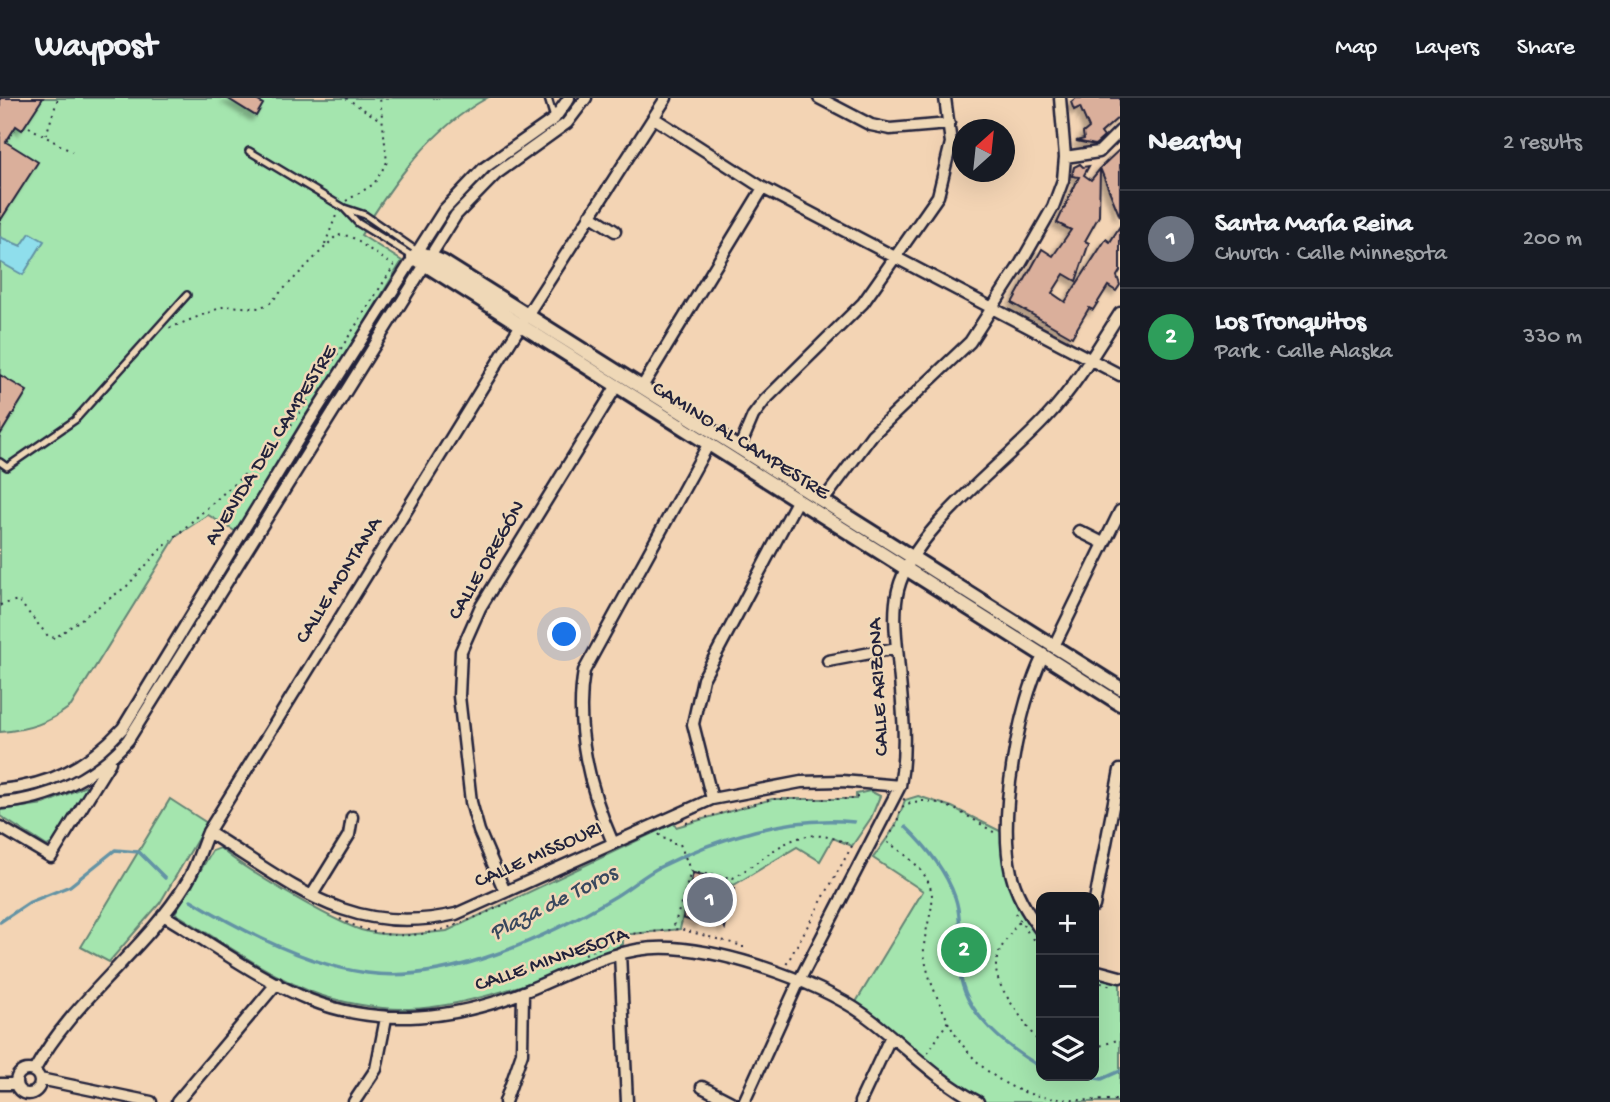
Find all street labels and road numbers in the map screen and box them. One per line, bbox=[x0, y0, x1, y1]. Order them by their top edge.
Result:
street label: AVENIDA DEL CAMPESTRE bbox=[200, 341, 344, 551]
street label: CAMINO AL CAMPESTRE bbox=[647, 377, 834, 507]
street label: CALLE OREGÓN bbox=[444, 497, 532, 625]
street label: CALLE MONTANA bbox=[291, 512, 390, 649]
street label: CALLE ARIZONA bbox=[864, 616, 896, 757]
street label: CALLE MISSOURI bbox=[471, 817, 607, 895]
street label: CALLE MINNESOTA bbox=[472, 923, 633, 999]

